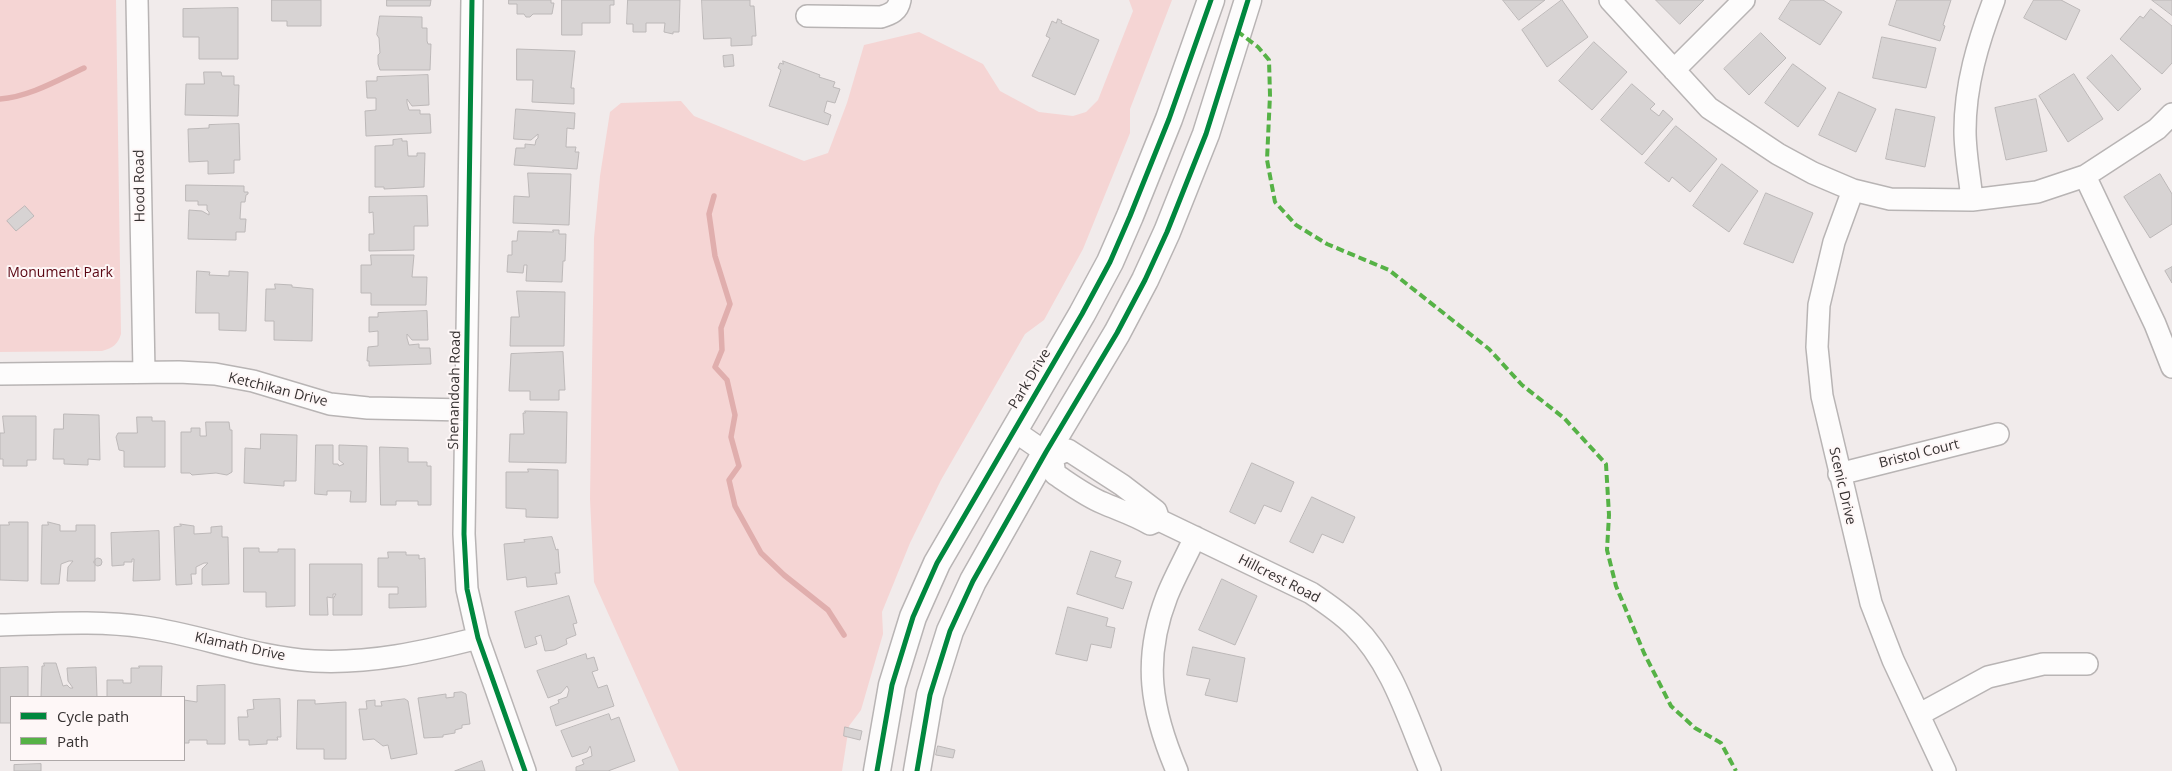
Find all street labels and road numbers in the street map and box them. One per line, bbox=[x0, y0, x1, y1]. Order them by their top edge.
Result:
street label: Hood Road bbox=[131, 149, 149, 223]
street label: Shenandoah Road bbox=[446, 330, 464, 450]
street label: Park Drive bbox=[1005, 346, 1055, 412]
street label: Ketchikan Drive bbox=[227, 370, 329, 410]
street label: Bristol Court bbox=[1877, 436, 1961, 472]
street label: Scenic Drive bbox=[1825, 446, 1859, 526]
street label: Hillcrest Road bbox=[1235, 551, 1323, 607]
street label: Klamath Drive bbox=[193, 629, 287, 665]

